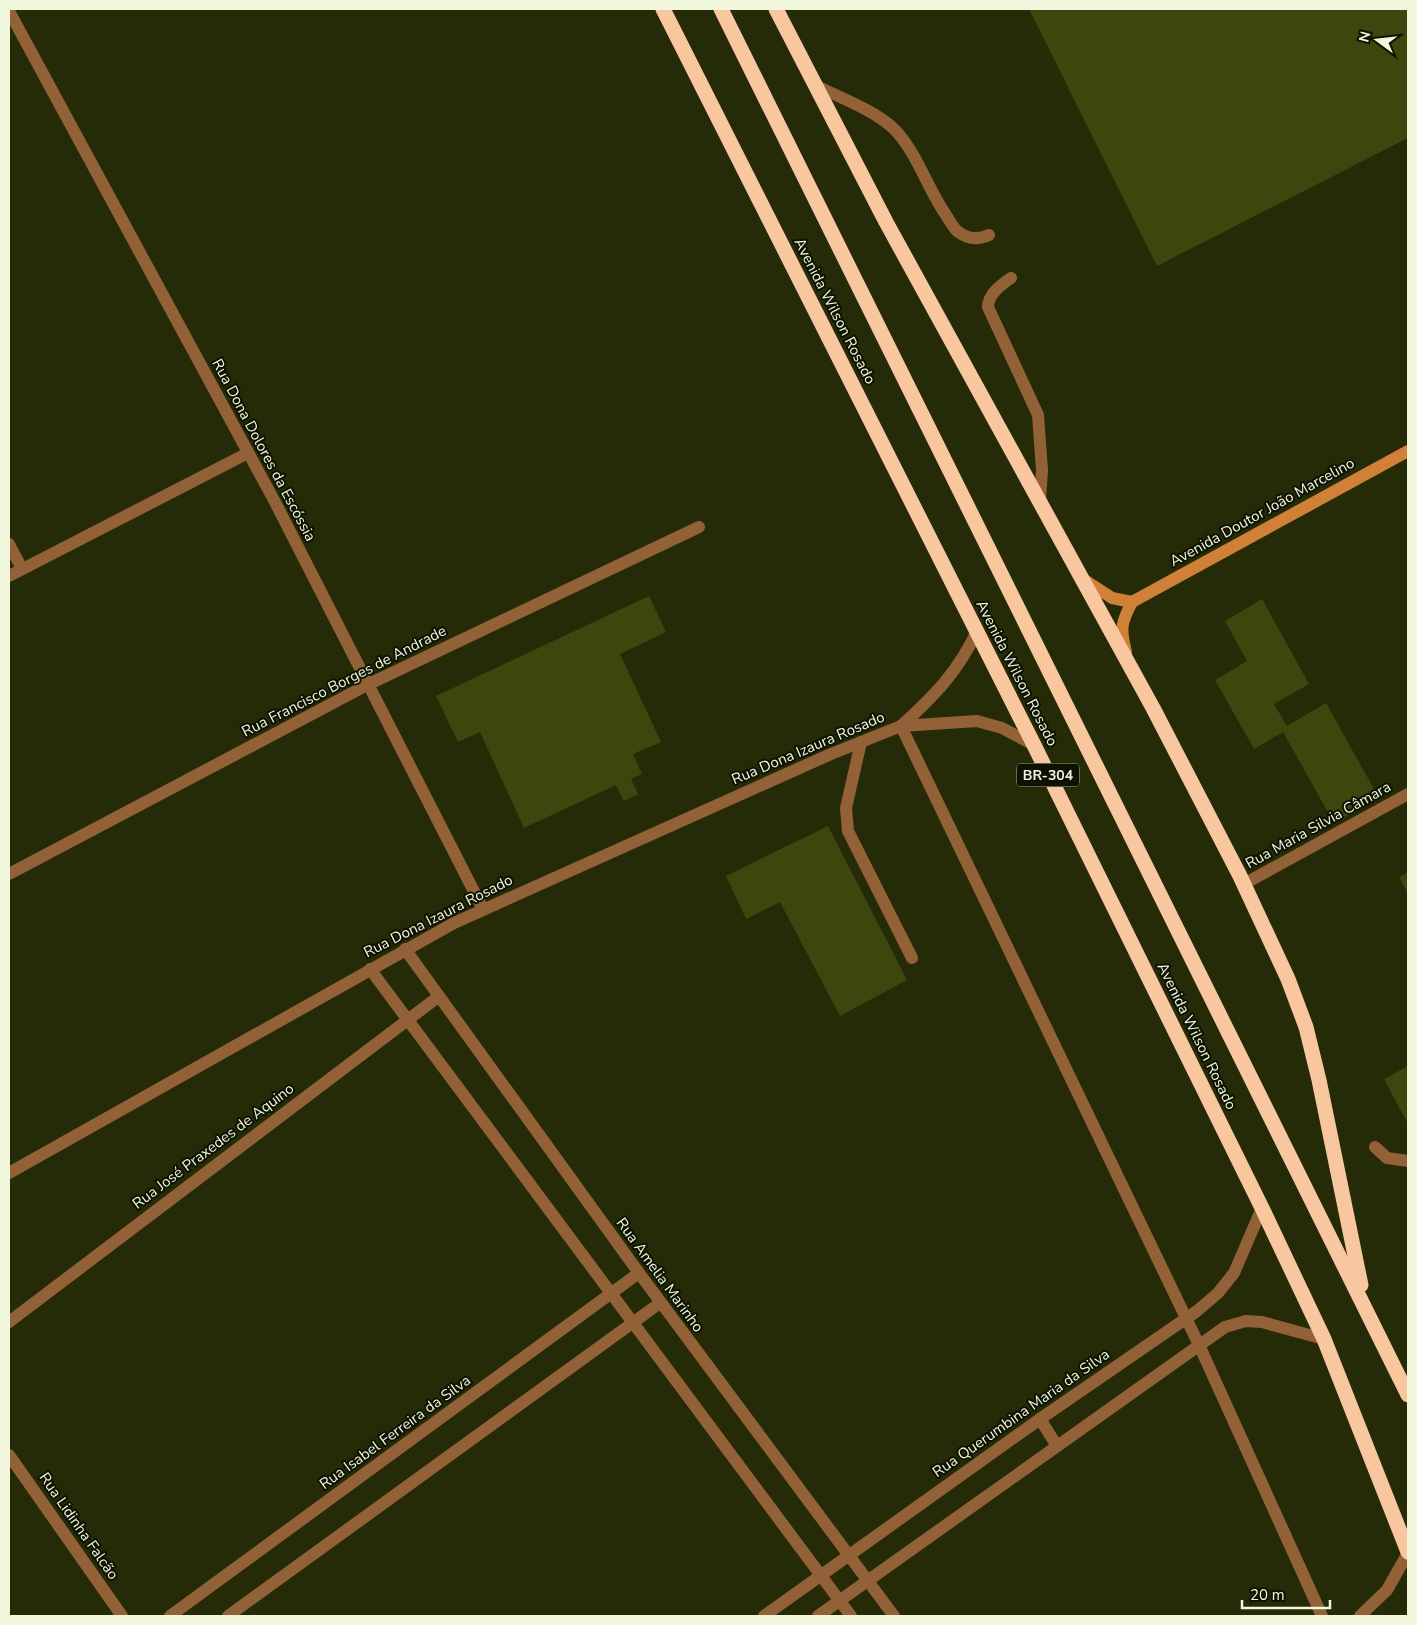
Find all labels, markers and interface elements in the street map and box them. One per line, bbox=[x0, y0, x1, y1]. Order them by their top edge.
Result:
north arrow bbox=[1352, 15, 1402, 65]
text: N bbox=[1354, 29, 1375, 44]
street label: Avenida Wilson Rosado bbox=[789, 235, 881, 387]
street label: Rua Dona Dolores da Escóssia bbox=[207, 355, 321, 545]
street label: Avenida Doutor João Marcelino bbox=[1166, 453, 1358, 571]
street label: Avenida Wilson Rosado bbox=[971, 597, 1063, 749]
street label: Rua Francisco Borges de Andrade bbox=[238, 621, 450, 741]
street label: Rua Dona Izaura Rosado bbox=[728, 707, 888, 789]
road number: BR-304 bbox=[1017, 764, 1079, 786]
street label: Rua Maria Silvia Câmara bbox=[1242, 777, 1394, 873]
street label: Rua Dona Izaura Rosado bbox=[360, 870, 516, 962]
street label: Avenida Wilson Rosado bbox=[1153, 959, 1241, 1113]
street label: Rua José Praxedes de Aquino bbox=[128, 1079, 298, 1213]
street label: Rua Amelia Marinho bbox=[612, 1214, 708, 1336]
street label: Rua Querumbina Maria da Silva bbox=[929, 1344, 1113, 1482]
street label: Rua Isabel Ferreira da Silva bbox=[315, 1370, 475, 1494]
street label: Rua Lidinha Falcão bbox=[35, 1469, 123, 1583]
scale bar bbox=[1242, 1578, 1330, 1610]
text: 20 m bbox=[1250, 1585, 1285, 1605]

